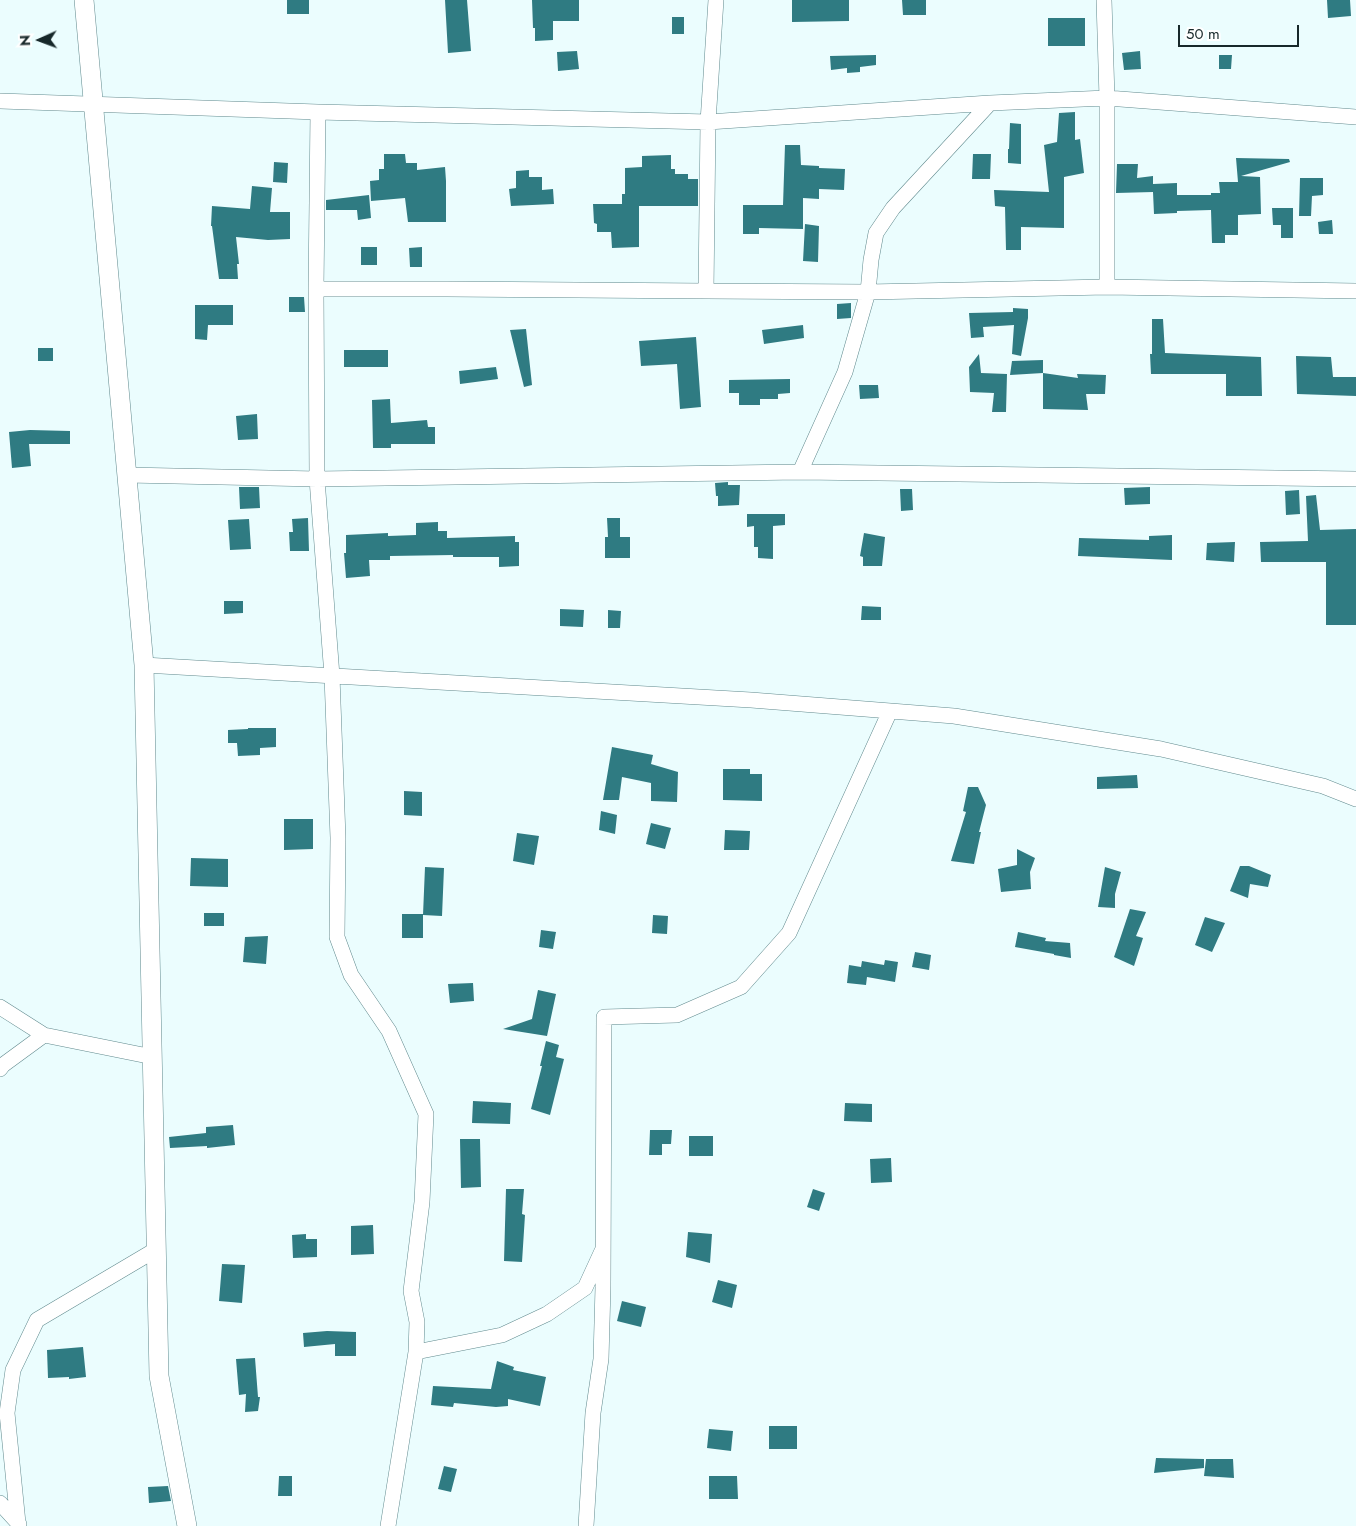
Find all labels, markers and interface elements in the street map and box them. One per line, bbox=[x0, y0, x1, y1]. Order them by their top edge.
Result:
north arrow bbox=[15, 15, 65, 65]
scale bar bbox=[1181, 15, 1302, 47]
text: 50 m bbox=[1186, 23, 1220, 45]
text: N bbox=[15, 35, 35, 46]

